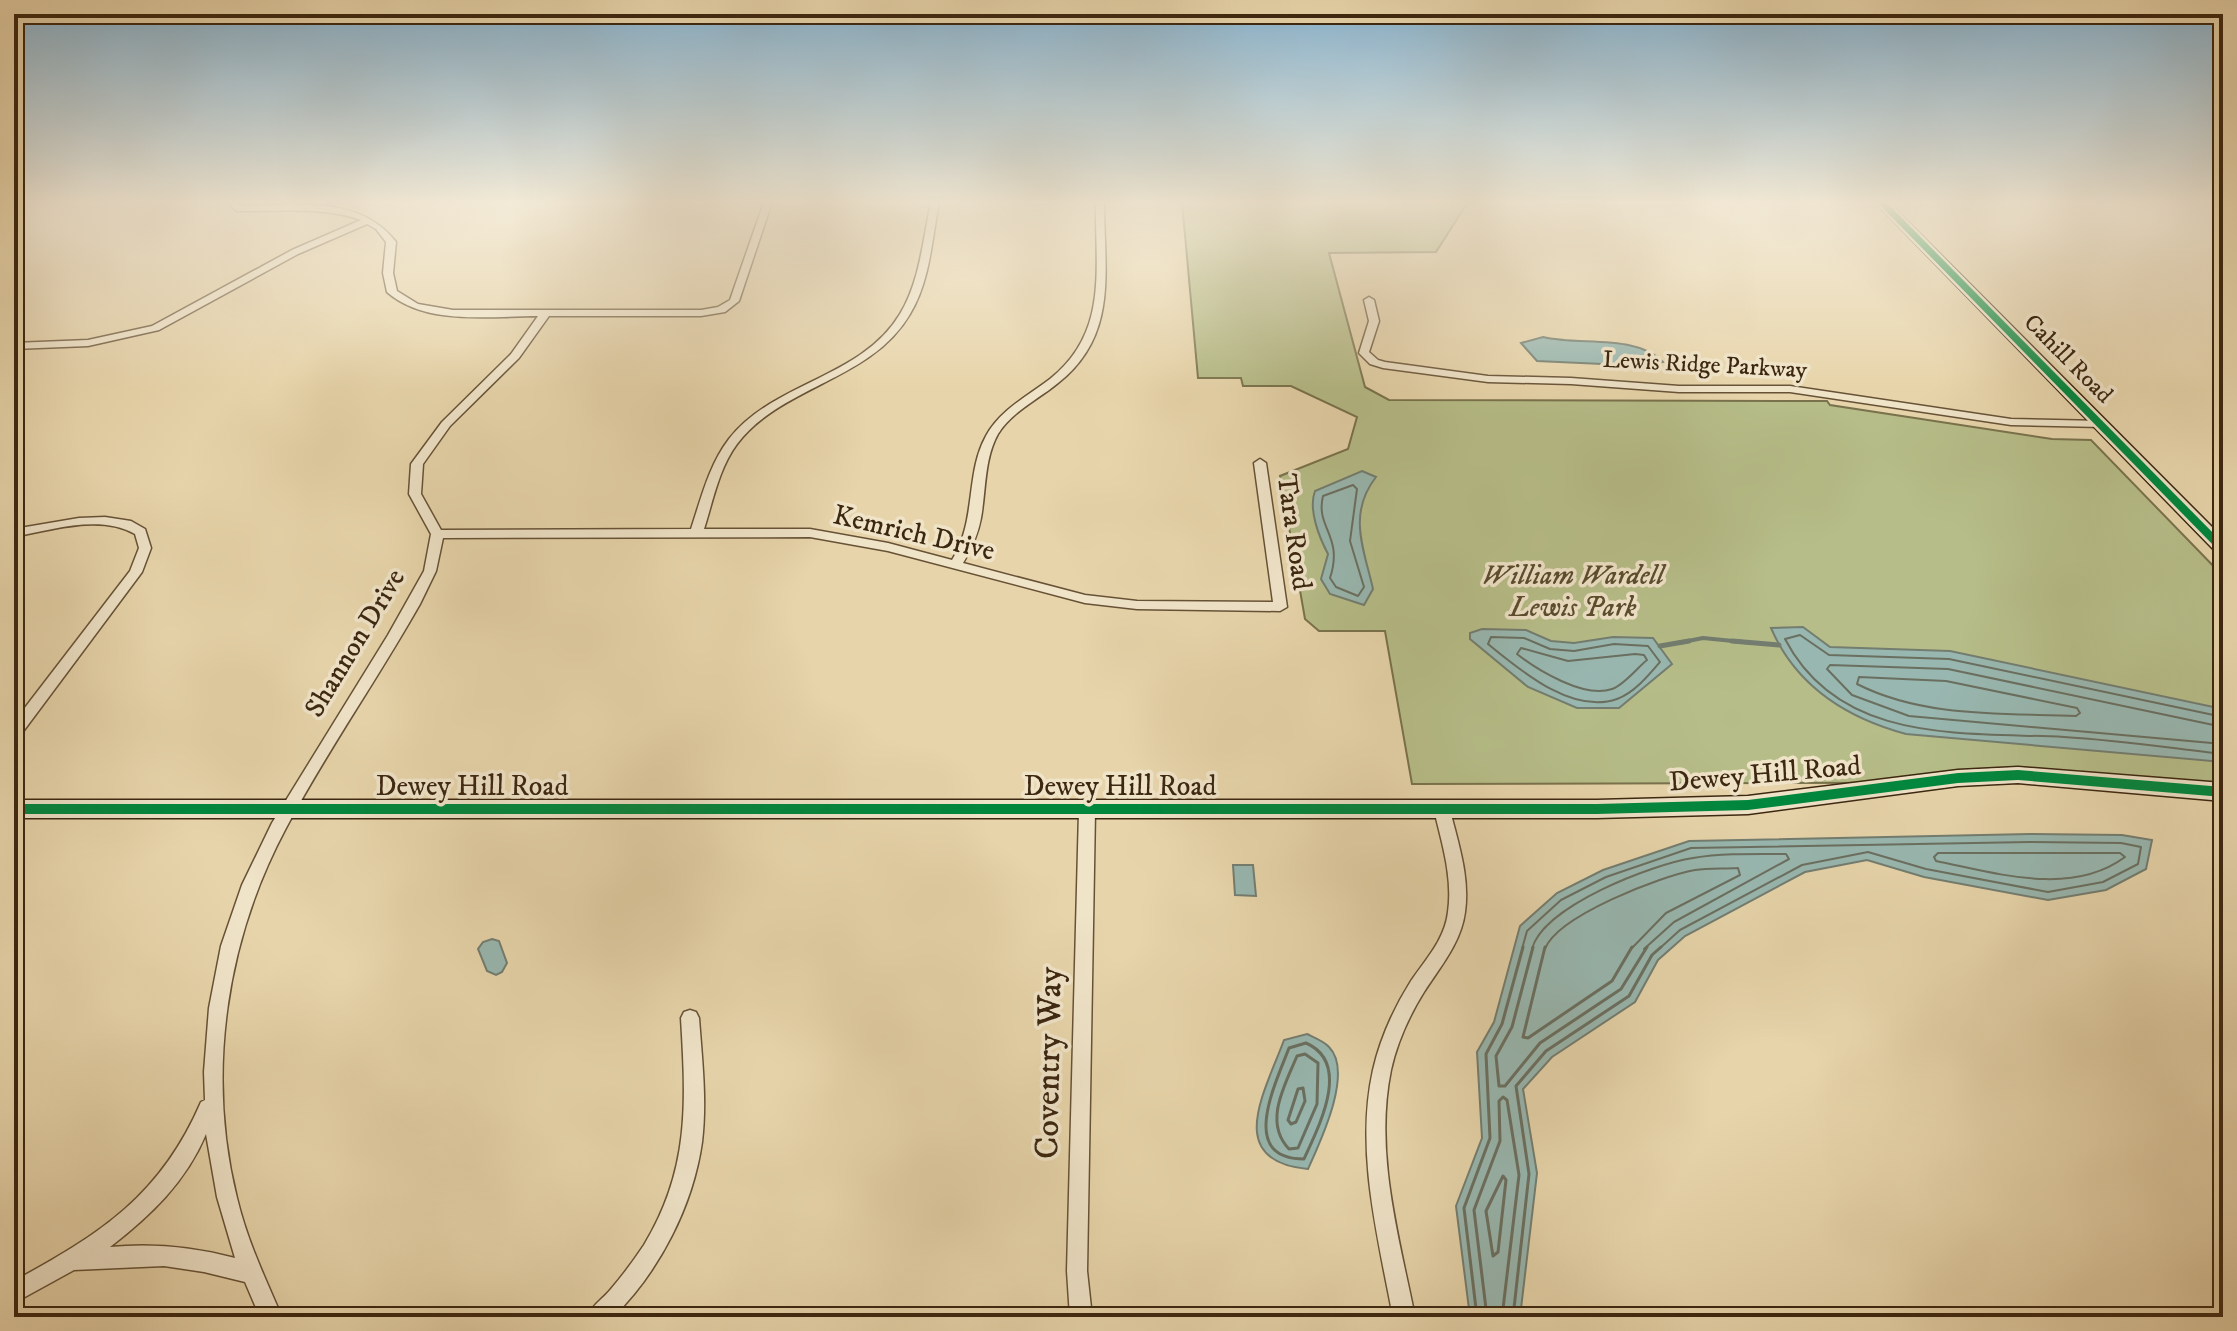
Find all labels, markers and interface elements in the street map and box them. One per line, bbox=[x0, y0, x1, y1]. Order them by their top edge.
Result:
street label: Cahill Road bbox=[2017, 308, 2119, 410]
street label: Lewis Ridge Parkway bbox=[1602, 345, 1808, 385]
street label: Tara Road bbox=[1269, 472, 1319, 592]
street label: Kemrich Drive bbox=[830, 497, 998, 569]
park label: William Wardell Lewis Park bbox=[1482, 558, 1667, 625]
street label: Shannon Drive bbox=[297, 562, 413, 724]
street label: Dewey Hill Road bbox=[1667, 748, 1863, 800]
street label: Dewey Hill Road bbox=[376, 769, 568, 804]
street label: Dewey Hill Road bbox=[1024, 769, 1216, 804]
street label: Coventry Way bbox=[1026, 966, 1072, 1159]

